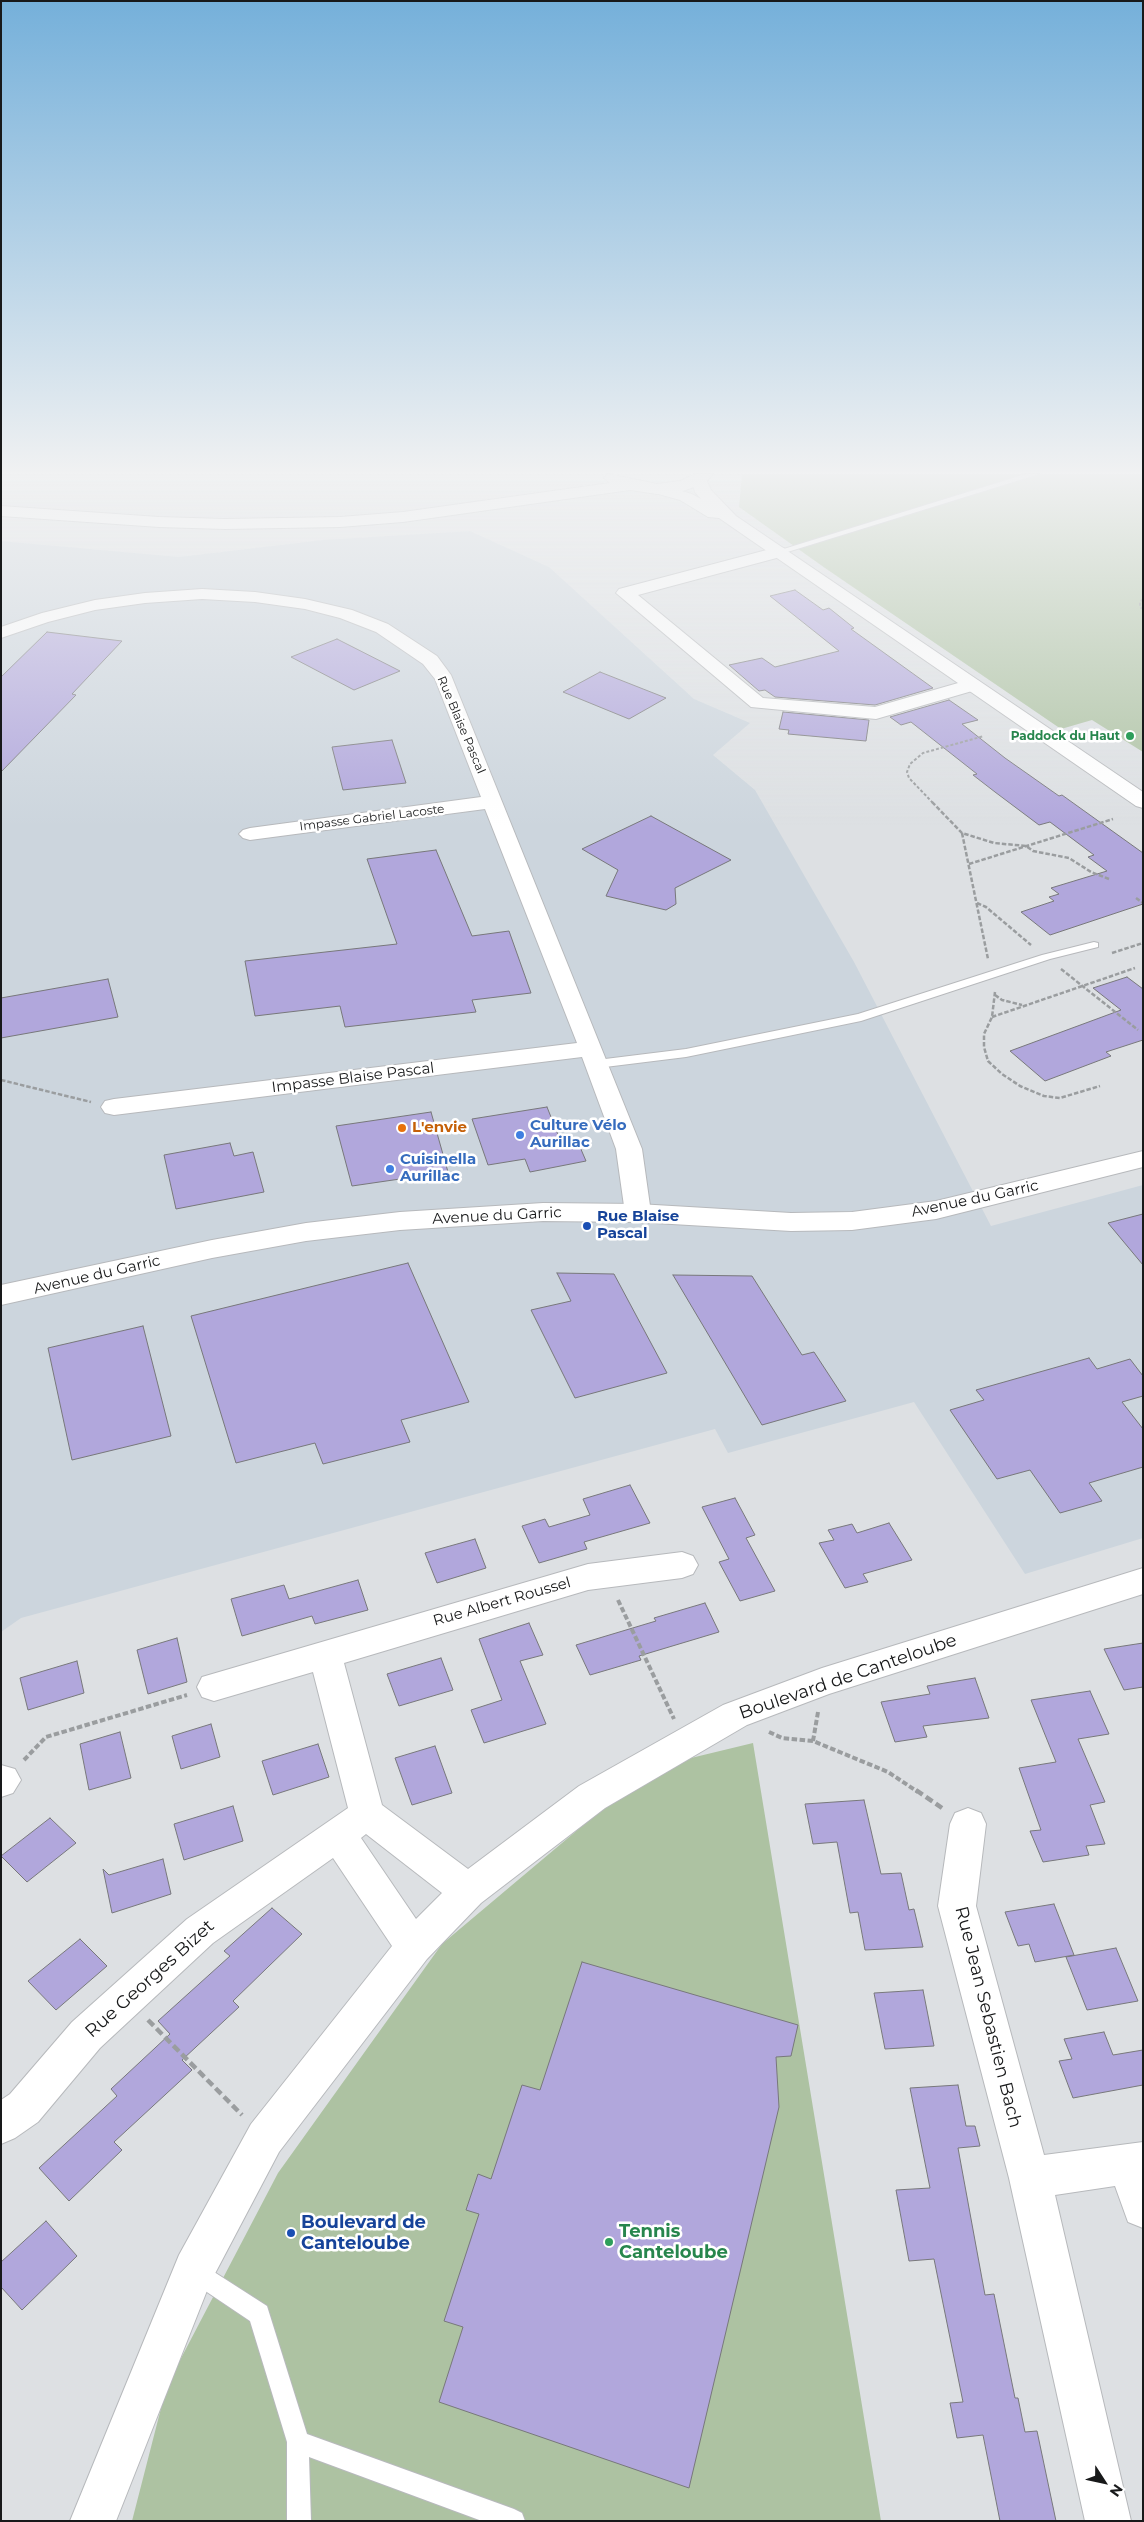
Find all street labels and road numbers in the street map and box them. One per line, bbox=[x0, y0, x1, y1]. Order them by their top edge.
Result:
street label: Rue Blaise Pascal bbox=[434, 674, 488, 776]
street label: Impasse Gabriel Lacoste bbox=[299, 802, 445, 834]
street label: Impasse Blaise Pascal bbox=[271, 1059, 435, 1097]
street label: Avenue du Garric bbox=[910, 1177, 1040, 1221]
street label: Avenue du Garric bbox=[432, 1204, 562, 1228]
street label: Avenue du Garric bbox=[32, 1252, 162, 1298]
street label: Rue Albert Roussel bbox=[431, 1574, 573, 1630]
street label: Boulevard de Canteloube bbox=[736, 1630, 960, 1724]
street label: Rue Jean Sebastien Bach bbox=[950, 1904, 1026, 2130]
street label: Rue Georges Bizet bbox=[81, 1915, 219, 2043]

